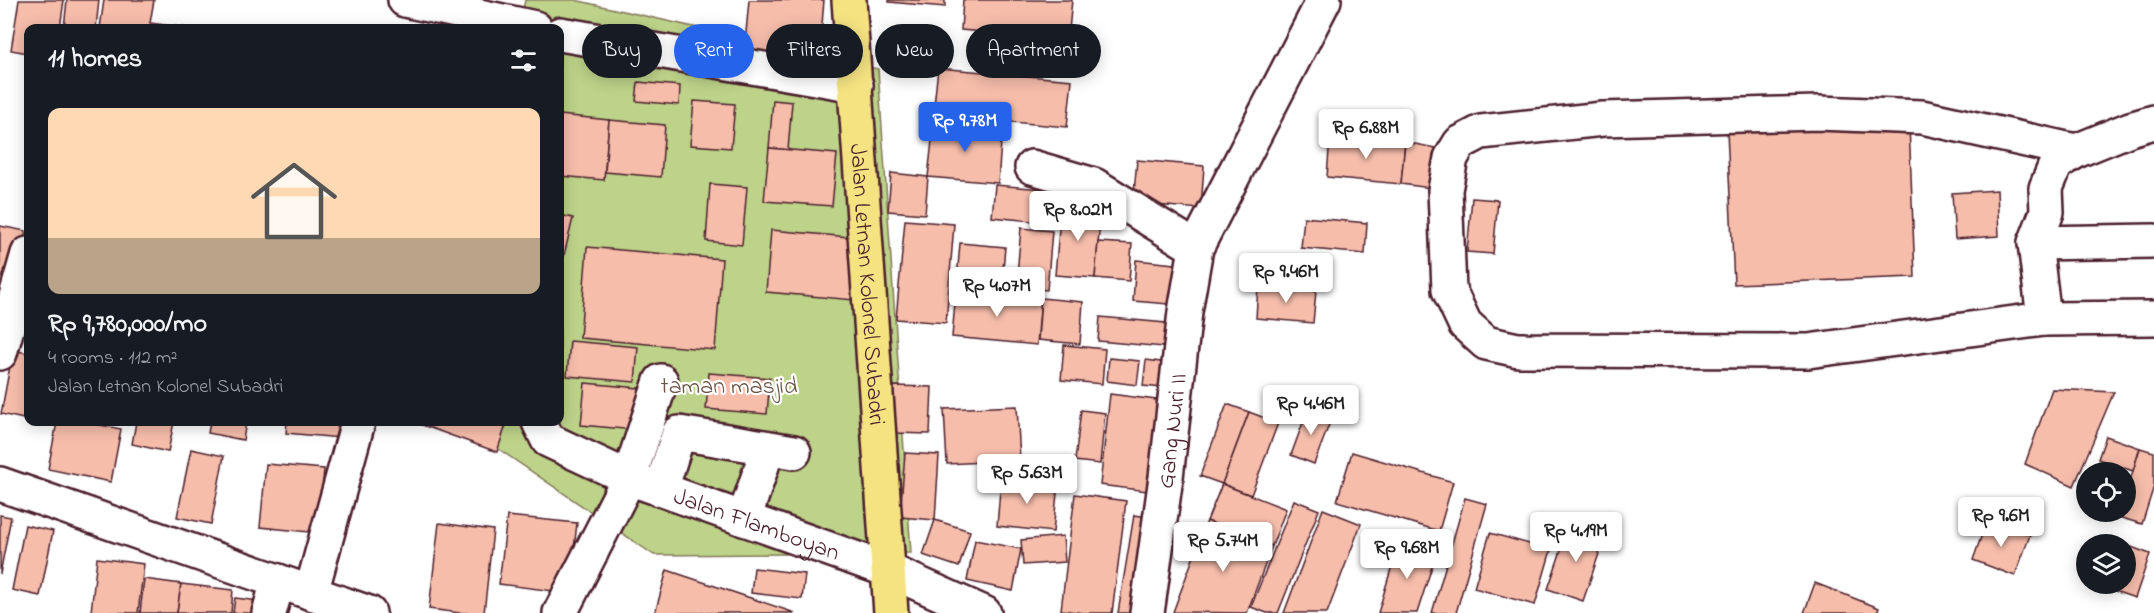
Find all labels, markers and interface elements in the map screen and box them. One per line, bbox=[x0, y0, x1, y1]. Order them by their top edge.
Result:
chip: Buy bbox=[582, 24, 662, 78]
chip: Rent bbox=[674, 24, 754, 78]
chip: Filters bbox=[766, 24, 863, 78]
chip: New bbox=[875, 24, 954, 78]
chip: Apartment bbox=[966, 24, 1101, 78]
text: 11 homes bbox=[48, 41, 142, 79]
icon: filters bbox=[507, 44, 540, 77]
pin: Rp 9.78M bbox=[903, 102, 1027, 153]
text: Rp 9.78M bbox=[933, 107, 997, 136]
pin: Rp 6.88M bbox=[1304, 109, 1428, 160]
text: Rp 6.88M bbox=[1333, 114, 1399, 143]
street label: Jalan Letnan Kolonel Subadri bbox=[839, 142, 893, 427]
icon: home bbox=[240, 147, 348, 255]
pin: Rp 8.02M bbox=[1016, 191, 1140, 242]
text: Rp 8.02M bbox=[1043, 196, 1113, 225]
pin: Rp 9.46M bbox=[1224, 253, 1348, 304]
text: Rp 9.46M bbox=[1253, 258, 1319, 287]
pin: Rp 4.07M bbox=[935, 267, 1059, 318]
text: Rp 4.07M bbox=[963, 272, 1031, 301]
text: Rp 9,780,000/mo bbox=[48, 306, 207, 344]
text: 4 rooms · 112 m² bbox=[48, 344, 177, 373]
park label: taman masjid bbox=[661, 370, 798, 405]
street label: Gang Nuri II bbox=[1150, 371, 1198, 491]
text: Jalan Letnan Kolonel Subadri bbox=[48, 373, 283, 402]
pin: Rp 4.46M bbox=[1249, 385, 1373, 436]
text: Rp 4.46M bbox=[1277, 390, 1345, 419]
pin: Rp 5.63M bbox=[965, 454, 1089, 505]
text: Rp 5.63M bbox=[991, 459, 1063, 488]
map controls bbox=[2076, 462, 2136, 594]
button: locate bbox=[2076, 462, 2136, 522]
street label: Jalan Flamboyan bbox=[668, 480, 844, 571]
pin: Rp 9.6M bbox=[1946, 497, 2056, 548]
text: Rp 9.6M bbox=[1972, 502, 2030, 531]
pin: Rp 4.19M bbox=[1514, 512, 1638, 563]
text: Rp 4.19M bbox=[1544, 517, 1608, 546]
pin: Rp 5.74M bbox=[1161, 522, 1285, 573]
text: Rp 5.74M bbox=[1187, 527, 1259, 556]
pin: Rp 9.68M bbox=[1345, 529, 1469, 580]
text: Rp 9.68M bbox=[1374, 534, 1440, 563]
button: layers bbox=[2076, 534, 2136, 594]

